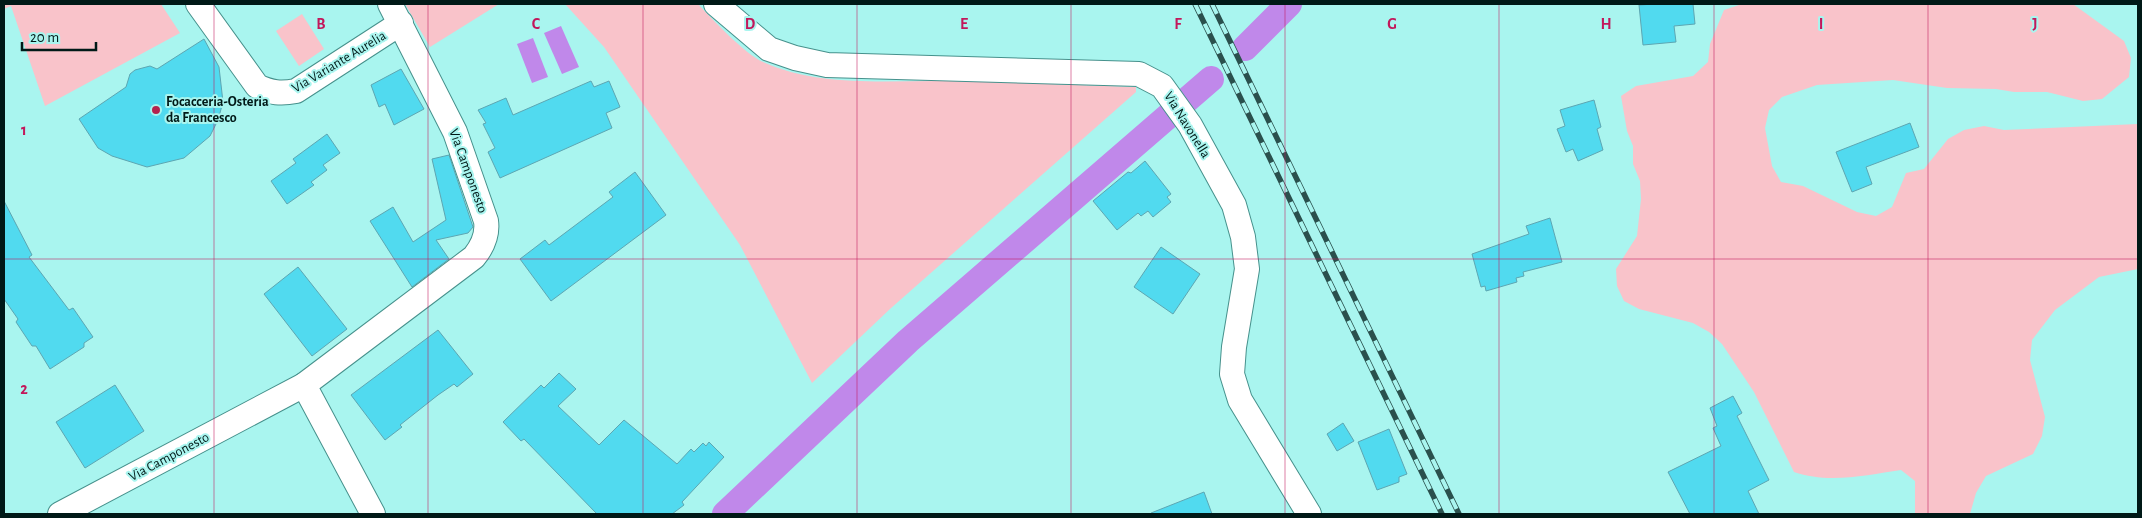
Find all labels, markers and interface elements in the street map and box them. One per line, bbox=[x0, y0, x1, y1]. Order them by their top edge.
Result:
text: B bbox=[316, 16, 326, 32]
text: C bbox=[532, 16, 541, 32]
text: D bbox=[745, 16, 756, 32]
text: E bbox=[960, 16, 968, 32]
text: F bbox=[1174, 16, 1182, 32]
text: G bbox=[1387, 16, 1397, 32]
text: H bbox=[1600, 16, 1612, 32]
text: I bbox=[1819, 16, 1823, 32]
text: J bbox=[2032, 16, 2038, 32]
scale bar bbox=[22, 20, 96, 52]
street label: Via Variante Aurelia bbox=[289, 28, 389, 96]
text: 20 m bbox=[30, 30, 59, 45]
street label: Via Navonella bbox=[1161, 89, 1213, 161]
place label: Focacceria-Osteria da Francesco bbox=[166, 95, 269, 125]
marker: Focacceria-Osteria da Francesco bbox=[150, 104, 162, 116]
text: 1 bbox=[21, 122, 27, 138]
street label: Via Camponesto bbox=[446, 127, 490, 215]
text: 2 bbox=[20, 381, 28, 397]
street label: Via Camponesto bbox=[127, 430, 212, 484]

